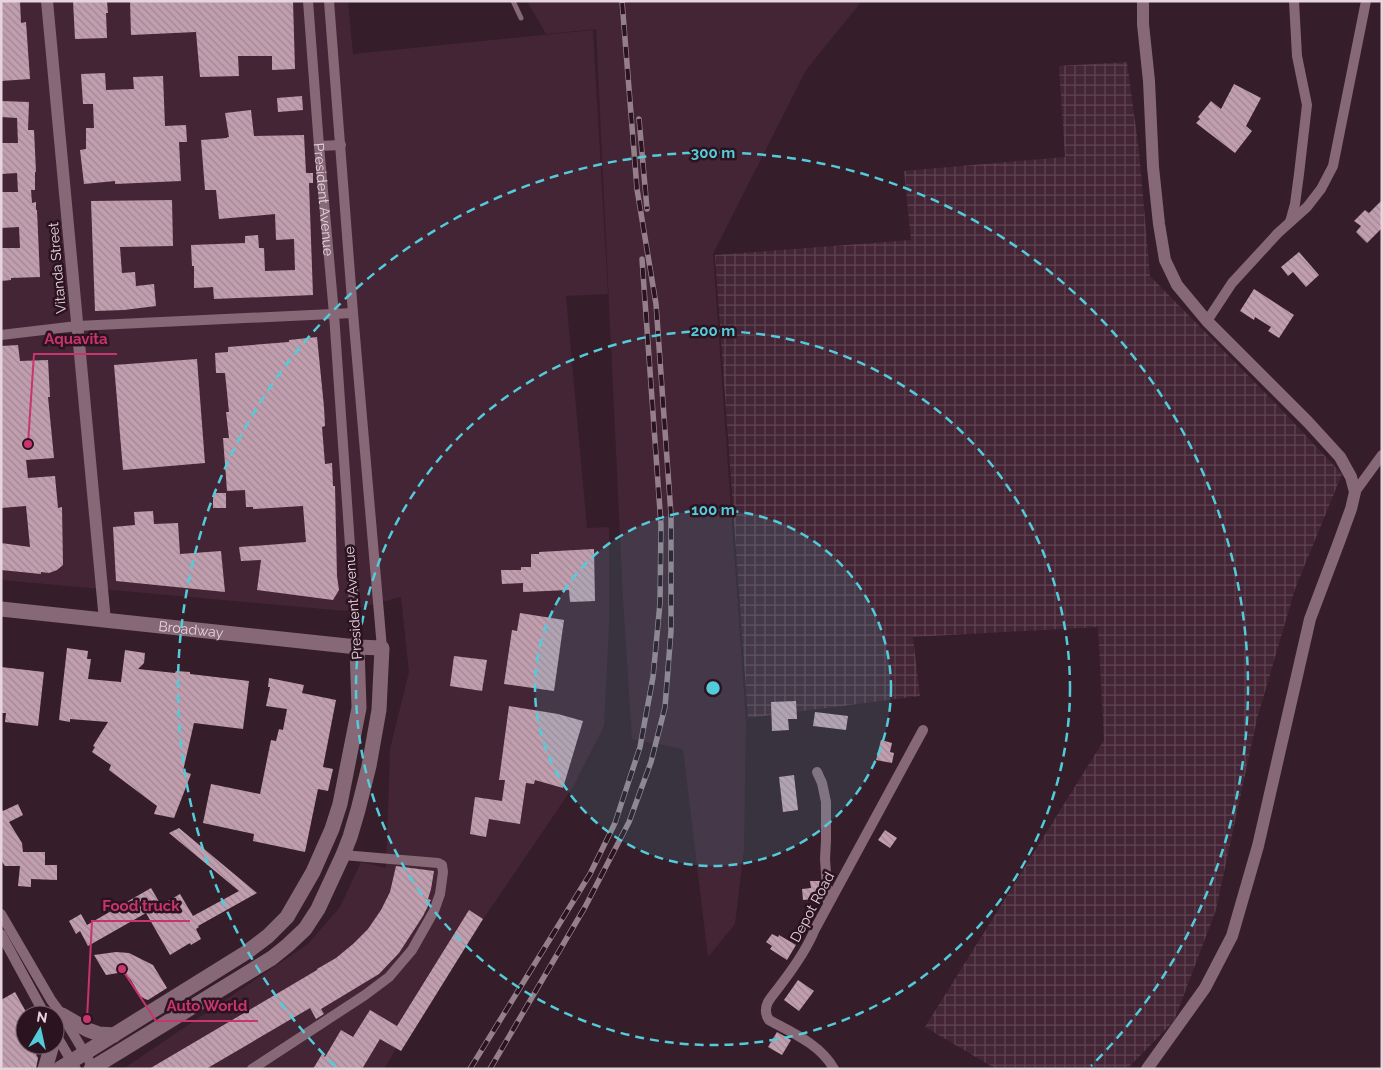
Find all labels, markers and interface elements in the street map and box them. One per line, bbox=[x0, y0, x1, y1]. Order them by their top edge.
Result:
street label: President Avenue bbox=[311, 142, 337, 257]
text: 300 m bbox=[691, 144, 735, 162]
street label: Vitanda Street bbox=[45, 221, 69, 314]
text: 200 m bbox=[691, 322, 735, 340]
callout: Aquavita bbox=[34, 324, 117, 354]
text: Aquavita bbox=[44, 330, 108, 348]
text: 100 m bbox=[691, 501, 735, 519]
street label: President Avenue bbox=[341, 546, 365, 660]
street label: Broadway bbox=[158, 618, 224, 641]
centre of rings bbox=[704, 679, 722, 697]
street label: Depot Road bbox=[787, 869, 837, 945]
callout: Food truck bbox=[92, 891, 190, 921]
text: Food truck bbox=[102, 897, 180, 915]
callout: Auto World bbox=[156, 991, 258, 1021]
text: Auto World bbox=[166, 997, 248, 1015]
north arrow bbox=[15, 1005, 65, 1055]
text: N bbox=[36, 1008, 49, 1026]

